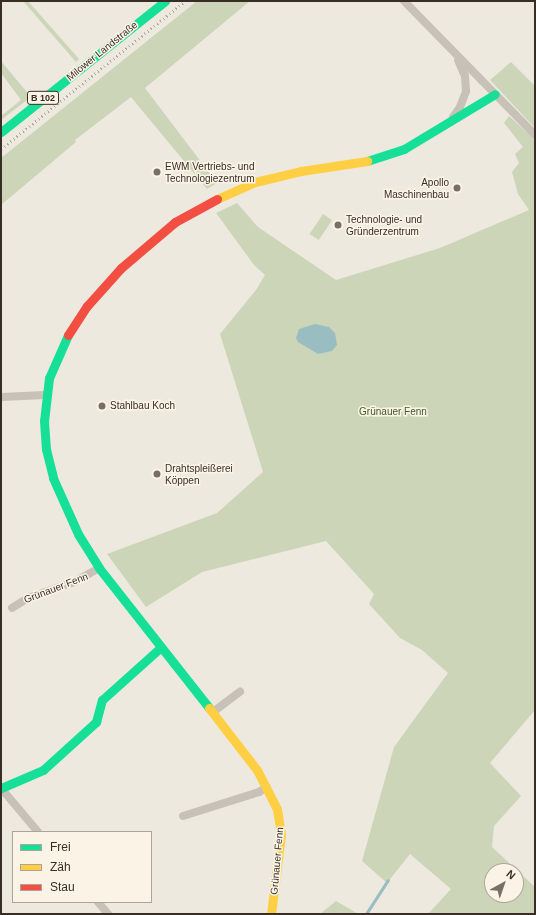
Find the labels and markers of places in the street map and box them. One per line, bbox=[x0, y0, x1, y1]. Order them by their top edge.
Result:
place label: EWM Vertriebs- und Technologiezentrum bbox=[165, 160, 254, 184]
marker: EWM Vertriebs- und Technologiezentrum bbox=[152, 167, 162, 177]
place label: Apollo Maschinenbau bbox=[384, 176, 449, 200]
marker: Apollo Maschinenbau bbox=[452, 183, 462, 193]
place label: Technologie- und Gründerzentrum bbox=[346, 213, 422, 236]
marker: Technologie- und Gründerzentrum bbox=[333, 220, 343, 230]
place label: Stahlbau Koch bbox=[110, 400, 175, 412]
marker: Stahlbau Koch bbox=[97, 401, 107, 411]
place label: Drahtspleißerei Köppen bbox=[165, 462, 233, 486]
marker: Drahtspleißerei Köppen bbox=[152, 469, 162, 479]

